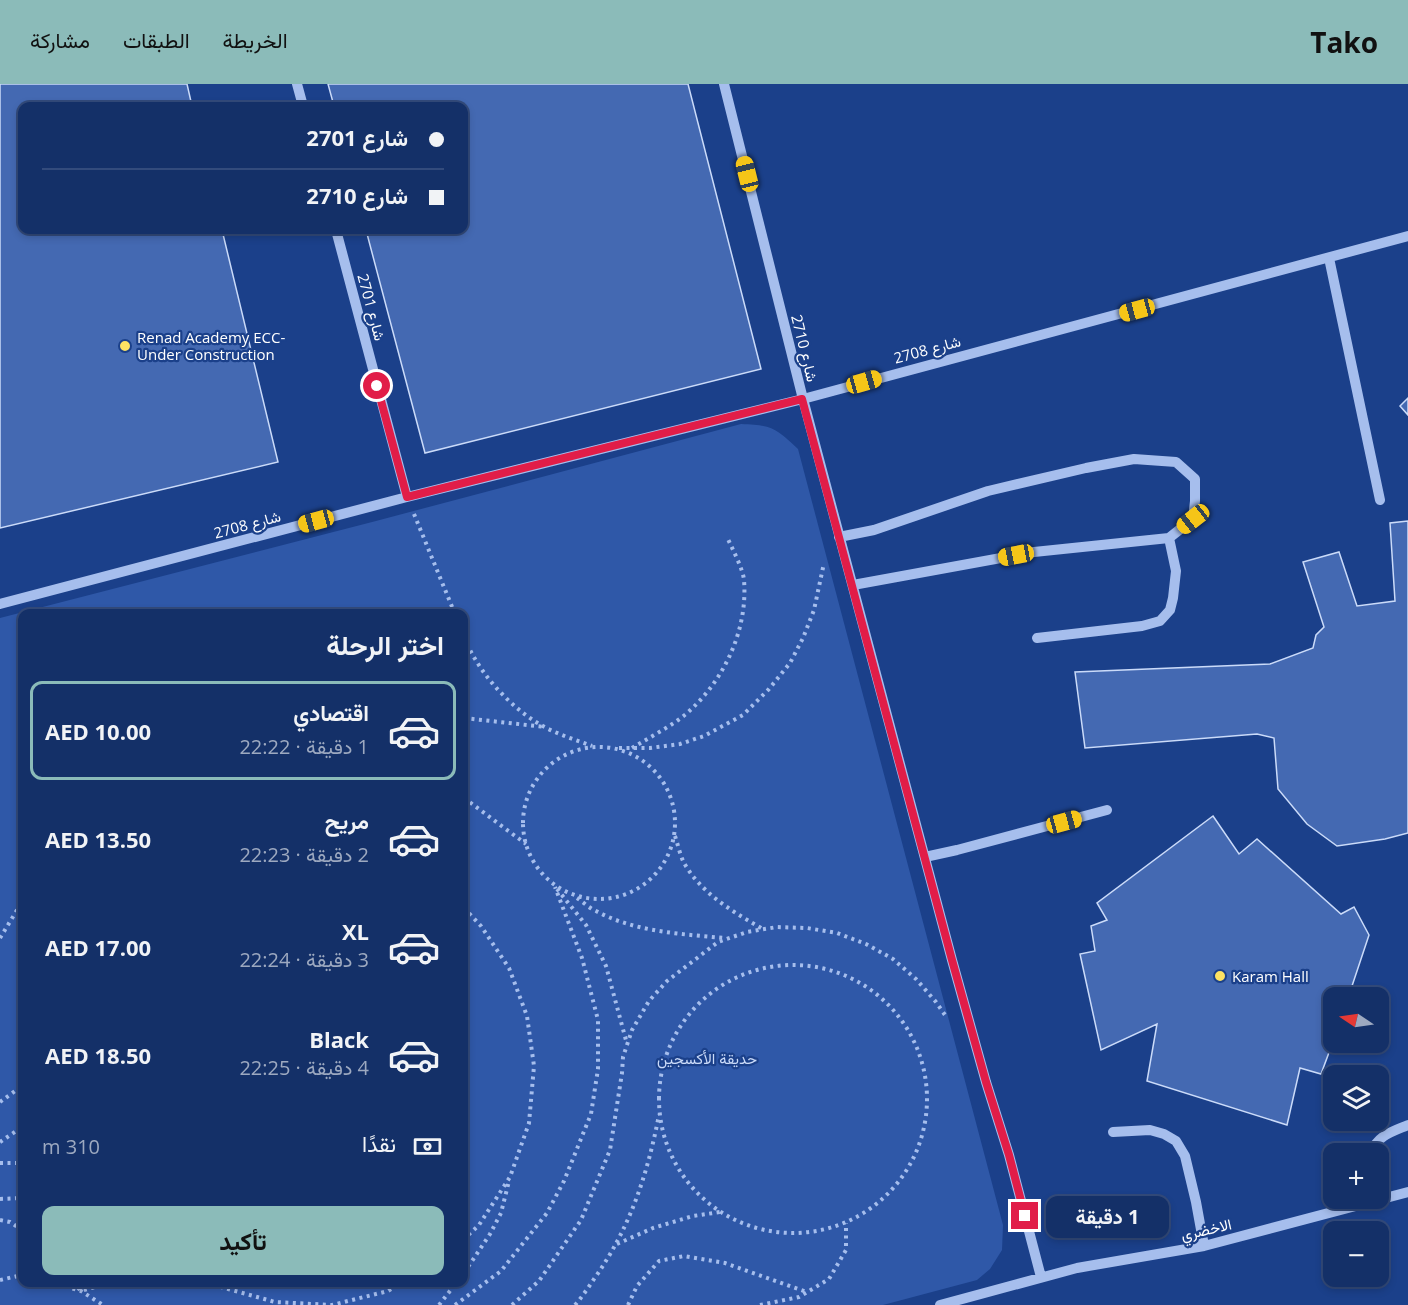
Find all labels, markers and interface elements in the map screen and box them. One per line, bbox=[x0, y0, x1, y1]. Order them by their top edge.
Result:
text: Tako bbox=[1310, 23, 1378, 61]
text: مشاركة bbox=[30, 26, 90, 54]
text: الطبقات bbox=[123, 26, 190, 54]
text: الخريطة bbox=[223, 26, 288, 54]
text: شارع 2701 bbox=[306, 122, 408, 152]
car bbox=[734, 154, 760, 194]
text: شارع 2710 bbox=[306, 180, 408, 210]
street label: شارع 2701 bbox=[352, 271, 391, 343]
car bbox=[1117, 297, 1157, 323]
street label: شارع 2710 bbox=[785, 312, 823, 384]
place label: Renad Academy ECC- Under Construction bbox=[137, 327, 285, 364]
street label: شارع 2708 bbox=[891, 330, 963, 369]
marker: Renad Academy ECC- Under Construction bbox=[118, 339, 132, 353]
car bbox=[844, 368, 884, 396]
route start bbox=[363, 372, 390, 399]
car bbox=[1173, 501, 1213, 537]
street label: شارع 2708 bbox=[211, 505, 283, 544]
car bbox=[296, 508, 336, 534]
car bbox=[997, 543, 1035, 567]
text: اختر الرحلة bbox=[326, 626, 444, 663]
text: اقتصادي bbox=[293, 697, 369, 727]
icon: car bbox=[387, 704, 441, 758]
text: AED 10.00 bbox=[45, 716, 151, 746]
text: 1 دقيقة · 22:22 bbox=[239, 733, 369, 760]
text: مريح bbox=[325, 805, 369, 835]
car bbox=[1044, 809, 1084, 835]
icon: car bbox=[387, 812, 441, 866]
text: AED 13.50 bbox=[45, 824, 151, 854]
text: 2 دقيقة · 22:23 bbox=[239, 841, 369, 868]
text: XL bbox=[342, 916, 369, 946]
icon: car bbox=[387, 920, 441, 974]
text: AED 17.00 bbox=[45, 932, 151, 962]
text: 3 دقيقة · 22:24 bbox=[239, 946, 369, 973]
place label: Karam Hall bbox=[1232, 966, 1309, 986]
marker: Karam Hall bbox=[1213, 969, 1227, 983]
north arrow bbox=[1323, 987, 1389, 1053]
map controls bbox=[1323, 987, 1389, 1287]
text: Black bbox=[309, 1024, 369, 1054]
icon: car bbox=[387, 1028, 441, 1082]
text: AED 18.50 bbox=[45, 1040, 151, 1070]
park label: حديقة الأكسجين bbox=[657, 1048, 757, 1069]
text: 4 دقيقة · 22:25 bbox=[239, 1054, 369, 1081]
button: layers bbox=[1323, 1065, 1389, 1131]
text: نقدًا bbox=[362, 1128, 396, 1158]
icon: cash bbox=[411, 1130, 444, 1163]
text: 310 m bbox=[42, 1133, 100, 1160]
button: + bbox=[1323, 1143, 1389, 1209]
callout: 1 دقيقة bbox=[1046, 1195, 1169, 1237]
route end bbox=[1011, 1202, 1038, 1229]
text: 1 دقيقة bbox=[1076, 1203, 1139, 1230]
button: تأكيد bbox=[42, 1206, 444, 1275]
street label: الاخضري bbox=[1179, 1213, 1234, 1248]
button: − bbox=[1323, 1221, 1389, 1287]

